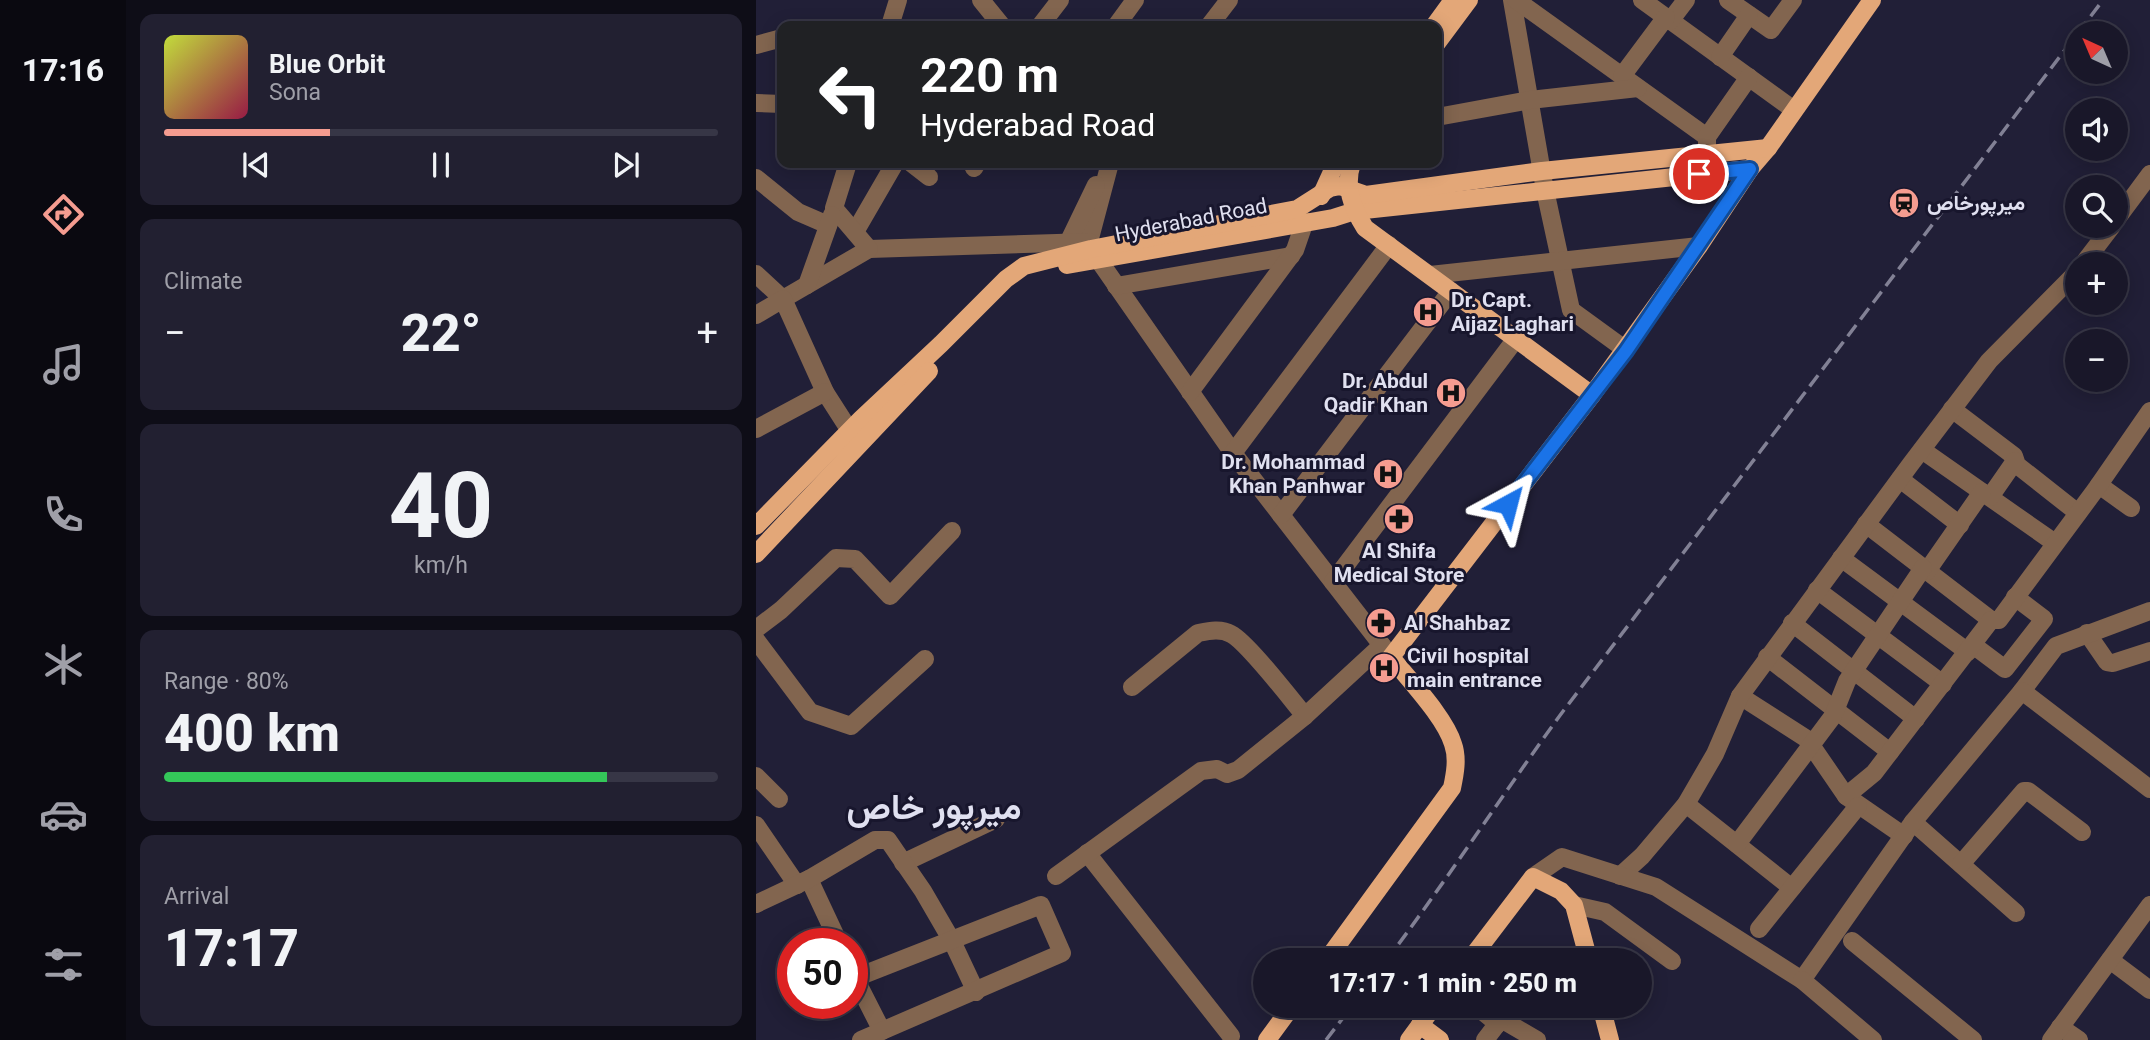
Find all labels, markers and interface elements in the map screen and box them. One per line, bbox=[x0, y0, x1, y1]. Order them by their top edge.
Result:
north arrow bbox=[2065, 21, 2128, 84]
map controls bbox=[2065, 21, 2128, 392]
text: 220 m bbox=[920, 47, 1059, 104]
text: Blue Orbit bbox=[269, 49, 385, 79]
icon: left bbox=[805, 49, 896, 140]
text: 17:16 bbox=[22, 51, 104, 89]
text: Sona bbox=[269, 79, 321, 106]
button: sound bbox=[2065, 98, 2128, 161]
text: Hyderabad Road bbox=[920, 106, 1155, 144]
pin bbox=[1669, 144, 1729, 204]
icon: previous bbox=[237, 146, 275, 184]
icon: pause bbox=[422, 146, 460, 184]
icon: next bbox=[607, 146, 645, 184]
icon: arrive bbox=[1680, 155, 1718, 193]
button: search bbox=[2065, 175, 2128, 238]
station icon: ميرپورخاص bbox=[1887, 186, 1921, 220]
icon: directions bbox=[39, 190, 88, 239]
place label: ميرپورخاص bbox=[1927, 191, 2025, 217]
street label: Hyderabad Road bbox=[1113, 193, 1269, 247]
button: + bbox=[2065, 252, 2128, 315]
text: Climate bbox=[164, 268, 243, 295]
place label: Dr. Capt. Aijaz Laghari bbox=[1451, 288, 1574, 336]
hospital icon: Dr. Capt. Aijaz Laghari bbox=[1411, 295, 1445, 329]
text: 22° bbox=[401, 303, 481, 364]
text: − bbox=[164, 311, 186, 355]
text: + bbox=[696, 311, 718, 355]
button: − bbox=[2065, 329, 2128, 392]
icon: music bbox=[39, 340, 88, 389]
place label: Dr. Abdul Qadir Khan bbox=[1324, 369, 1428, 417]
hospital icon: Dr. Abdul Qadir Khan bbox=[1434, 376, 1468, 410]
place label: Dr. Mohammad Khan Panhwar bbox=[1221, 450, 1365, 498]
text: 40 bbox=[389, 453, 493, 559]
hospital icon: Dr. Mohammad Khan Panhwar bbox=[1371, 457, 1405, 491]
position arrow bbox=[1471, 467, 1545, 541]
icon: phone bbox=[39, 490, 88, 539]
pharmacy icon: Al Shifa Medical Store bbox=[1382, 502, 1416, 536]
place label: Al Shifa Medical Store bbox=[1334, 539, 1464, 587]
text: km/h bbox=[414, 552, 468, 579]
pharmacy icon: Al Shahbaz bbox=[1364, 606, 1398, 640]
place label: Al Shahbaz bbox=[1404, 611, 1510, 635]
icon: climate bbox=[39, 640, 88, 689]
place label: Civil hospital main entrance bbox=[1407, 644, 1542, 692]
hospital icon: Civil hospital main entrance bbox=[1367, 651, 1401, 685]
text: Range · 80% bbox=[164, 668, 289, 695]
text: 400 km bbox=[164, 703, 340, 764]
district label: میرپور خاص bbox=[847, 787, 1021, 831]
icon: car bbox=[39, 790, 88, 839]
text: Arrival bbox=[164, 883, 229, 910]
text: 17:17 bbox=[164, 918, 299, 979]
speed limit sign: 50 bbox=[777, 928, 868, 1019]
icon: filters bbox=[39, 940, 88, 989]
text: 17:17 · 1 min · 250 m bbox=[1328, 968, 1577, 998]

